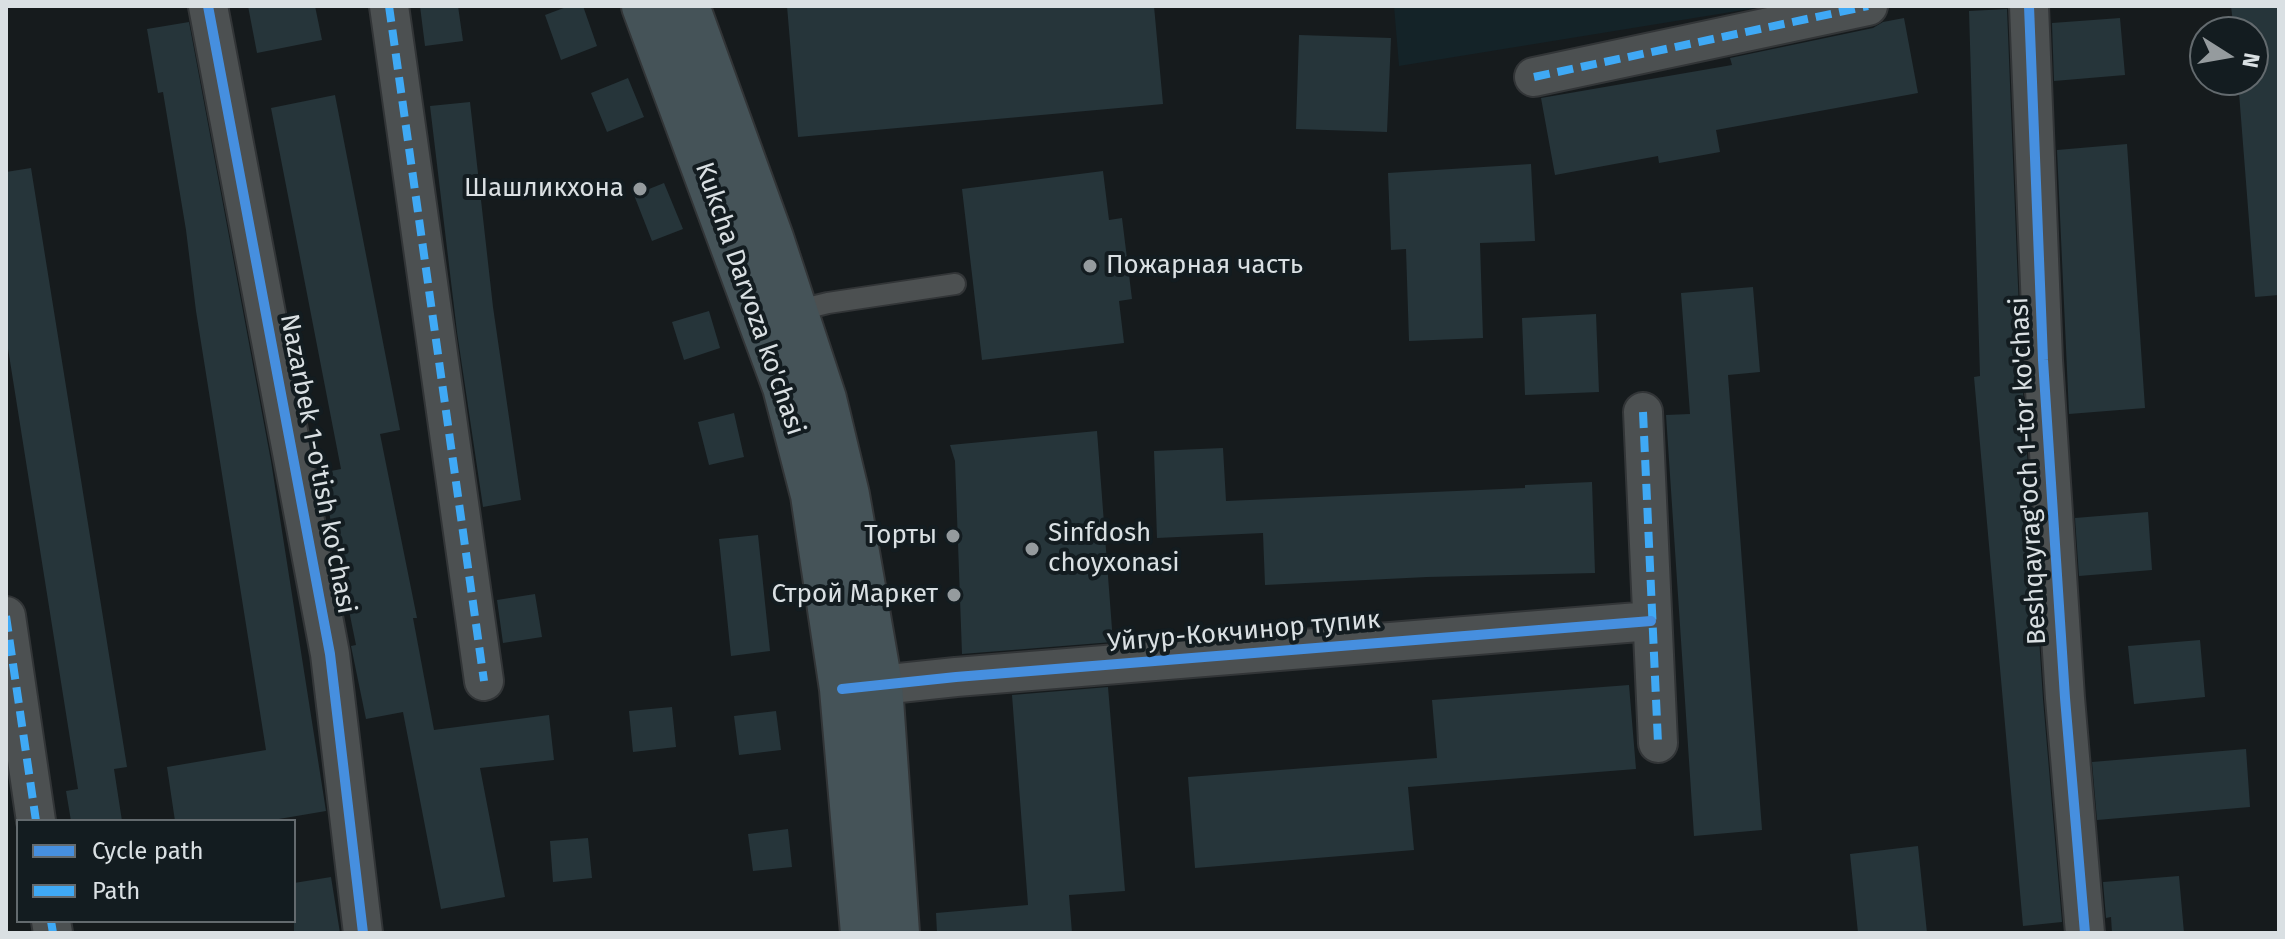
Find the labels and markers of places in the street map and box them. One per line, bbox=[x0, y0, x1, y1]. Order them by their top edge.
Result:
place label: Шашликхона bbox=[464, 173, 624, 205]
marker: Шашликхона bbox=[631, 180, 649, 198]
place label: Пожарная часть bbox=[1106, 250, 1303, 282]
marker: Пожарная часть bbox=[1081, 257, 1099, 275]
place label: Sinfdosh choyxonasi bbox=[1048, 518, 1180, 580]
place label: Торты bbox=[864, 520, 937, 552]
marker: Торты bbox=[944, 527, 962, 545]
marker: Sinfdosh choyxonasi bbox=[1023, 540, 1041, 558]
place label: Строй Маркет bbox=[772, 579, 938, 611]
marker: Строй Маркет bbox=[945, 586, 963, 604]

